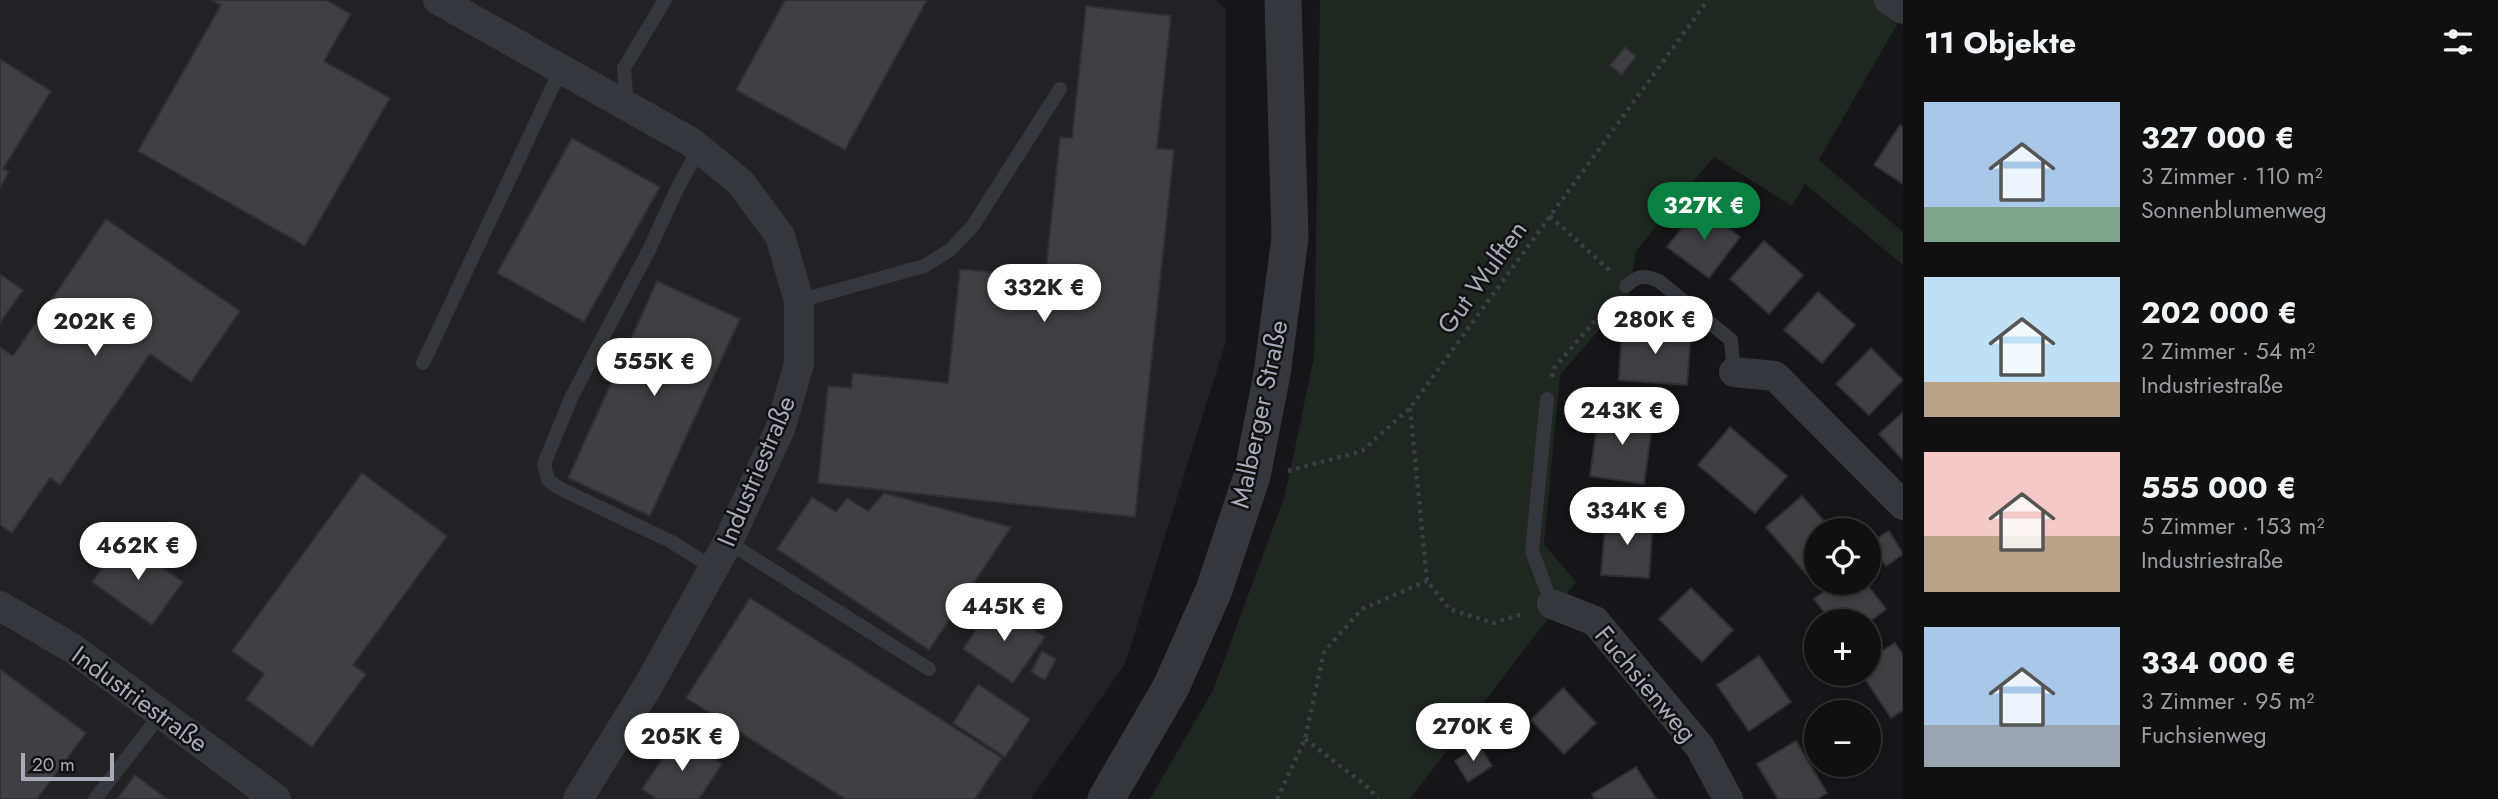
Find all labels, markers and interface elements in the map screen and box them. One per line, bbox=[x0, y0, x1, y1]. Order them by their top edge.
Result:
text: 11 Objekte bbox=[1924, 21, 2076, 64]
icon: filters bbox=[2439, 23, 2477, 61]
text: 327 000 € bbox=[2141, 116, 2295, 159]
icon: home bbox=[1980, 130, 2064, 214]
text: 3 Zimmer · 110 m² bbox=[2141, 159, 2323, 193]
pin: 327K € bbox=[1647, 182, 1761, 242]
text: 327K € bbox=[1663, 188, 1745, 222]
text: Sonnenblumenweg bbox=[2141, 193, 2327, 227]
street label: Gut Wulften bbox=[1428, 212, 1536, 342]
pin: 332K € bbox=[987, 264, 1101, 324]
text: 332K € bbox=[1003, 270, 1085, 304]
text: 202 000 € bbox=[2141, 291, 2297, 334]
pin: 280K € bbox=[1598, 296, 1712, 356]
pin: 202K € bbox=[38, 298, 152, 358]
text: 280K € bbox=[1614, 302, 1696, 336]
text: 202K € bbox=[53, 304, 137, 338]
icon: home bbox=[1980, 305, 2064, 389]
street label: Malberger Straße bbox=[1221, 317, 1297, 511]
text: 2 Zimmer · 54 m² bbox=[2141, 334, 2315, 368]
pin: 555K € bbox=[597, 338, 711, 398]
text: 555K € bbox=[613, 344, 695, 378]
text: Industriestraße bbox=[2141, 368, 2283, 402]
pin: 243K € bbox=[1565, 388, 1679, 447]
street label: Industriestraße bbox=[707, 390, 805, 552]
text: 243K € bbox=[1580, 393, 1664, 427]
text: 555 000 € bbox=[2141, 466, 2296, 509]
icon: home bbox=[1980, 480, 2064, 564]
pin: 334K € bbox=[1570, 488, 1684, 547]
text: 334K € bbox=[1586, 493, 1668, 527]
text: 5 Zimmer · 153 m² bbox=[2141, 509, 2324, 543]
map controls bbox=[1804, 518, 1881, 777]
button: locate bbox=[1804, 518, 1881, 595]
pin: 462K € bbox=[81, 522, 195, 582]
text: 462K € bbox=[96, 528, 180, 562]
text: Industriestraße bbox=[2141, 543, 2283, 577]
pin: 445K € bbox=[947, 584, 1061, 643]
text: 445K € bbox=[962, 589, 1047, 623]
button: + bbox=[1804, 609, 1881, 686]
street label: Fuchsienweg bbox=[1586, 617, 1706, 751]
street label: Industriestraße bbox=[64, 636, 216, 762]
text: 334 000 € bbox=[2141, 641, 2296, 684]
icon: home bbox=[1980, 655, 2064, 739]
text: 3 Zimmer · 95 m² bbox=[2141, 684, 2314, 718]
button: − bbox=[1804, 700, 1881, 777]
pin: 270K € bbox=[1416, 704, 1530, 763]
text: 270K € bbox=[1432, 709, 1514, 743]
pin: 205K € bbox=[625, 714, 739, 773]
text: Fuchsienweg bbox=[2141, 718, 2267, 752]
text: 205K € bbox=[640, 719, 724, 753]
scale bar bbox=[21, 750, 114, 782]
text: 20 m bbox=[32, 751, 75, 778]

